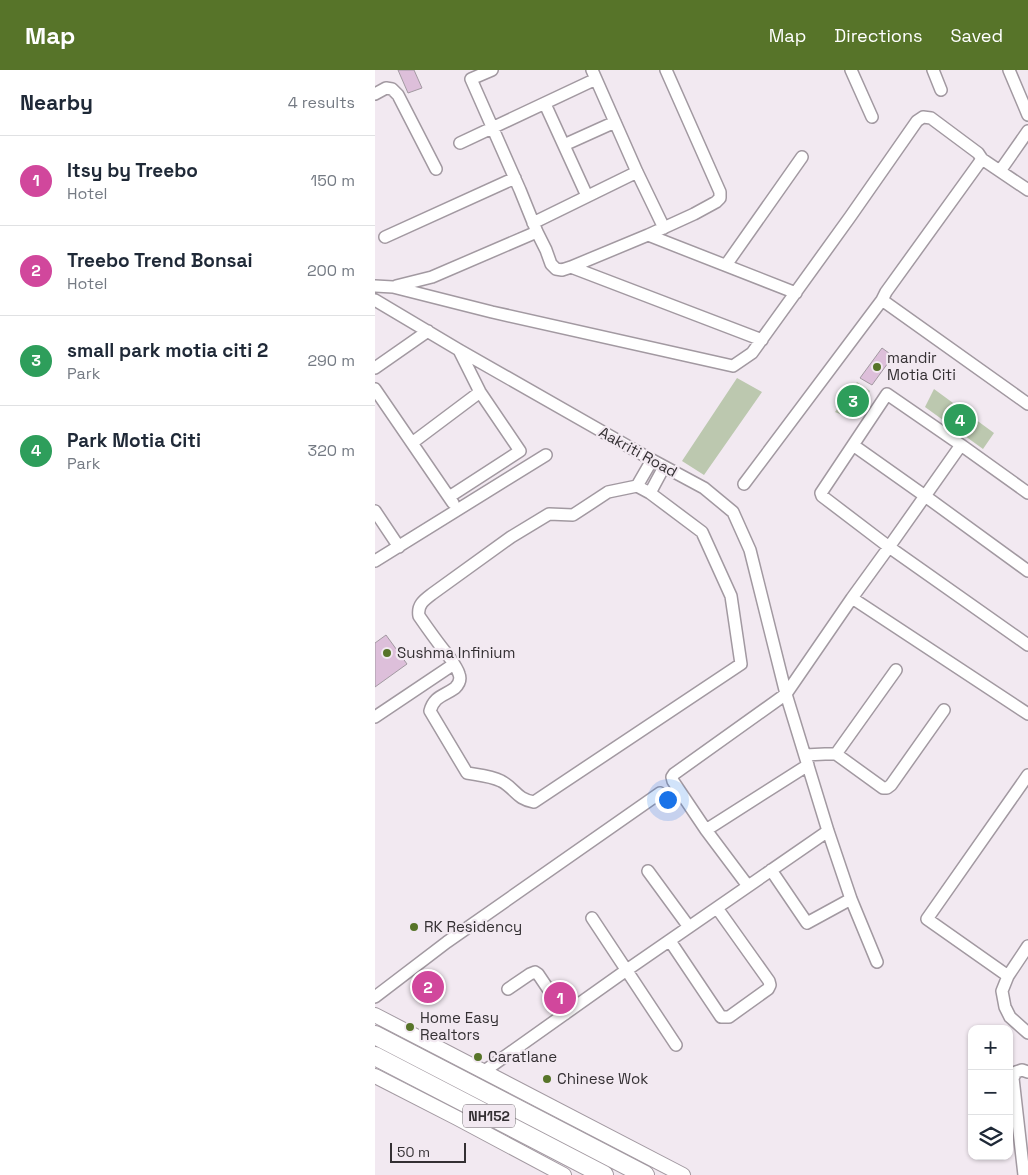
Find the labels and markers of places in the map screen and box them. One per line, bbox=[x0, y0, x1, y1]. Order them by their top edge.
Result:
place label: mandir Motia Citi bbox=[887, 348, 956, 384]
marker: mandir Motia Citi bbox=[871, 361, 883, 373]
pin: 3 bbox=[837, 382, 869, 420]
pin: 4 bbox=[944, 401, 976, 439]
place label: Sushma Infinium bbox=[397, 643, 515, 662]
marker: Sushma Infinium bbox=[381, 647, 393, 659]
place label: RK Residency bbox=[424, 917, 522, 936]
marker: RK Residency bbox=[408, 921, 420, 933]
pin: 2 bbox=[412, 968, 444, 1006]
pin: 1 bbox=[544, 979, 576, 1017]
place label: Home Easy Realtors bbox=[420, 1008, 499, 1044]
marker: Home Easy Realtors bbox=[404, 1021, 416, 1033]
place label: Caratlane bbox=[488, 1047, 557, 1066]
marker: Caratlane bbox=[472, 1051, 484, 1063]
place label: Chinese Wok bbox=[557, 1069, 648, 1088]
marker: Chinese Wok bbox=[541, 1073, 553, 1085]

